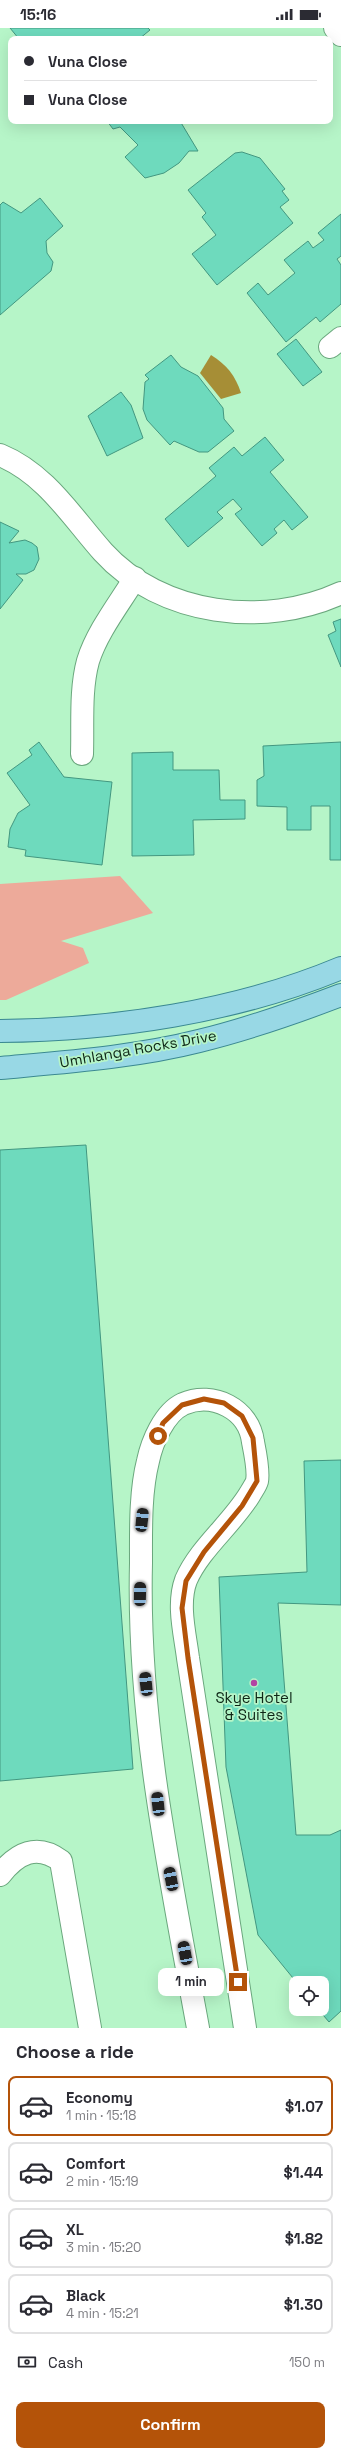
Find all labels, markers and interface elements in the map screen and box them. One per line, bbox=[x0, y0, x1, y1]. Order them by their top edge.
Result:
text: 15:16 bbox=[20, 5, 56, 24]
text: Vuna Close bbox=[48, 52, 127, 71]
text: Vuna Close bbox=[48, 90, 127, 109]
street label: Umhlanga Rocks Drive bbox=[58, 1025, 218, 1072]
route start bbox=[149, 1427, 167, 1445]
car bbox=[135, 1507, 149, 1533]
car bbox=[134, 1582, 146, 1606]
car bbox=[139, 1671, 153, 1697]
marker: Skye Hotel & Suites bbox=[249, 1678, 259, 1688]
place label: Skye Hotel & Suites bbox=[215, 1688, 293, 1724]
car bbox=[151, 1791, 165, 1817]
car bbox=[163, 1866, 179, 1892]
car bbox=[177, 1940, 193, 1966]
callout: 1 min bbox=[158, 1968, 224, 1996]
text: 1 min bbox=[175, 1973, 207, 1990]
route end bbox=[229, 1973, 247, 1991]
map controls bbox=[289, 1976, 329, 2016]
button: locate bbox=[289, 1976, 329, 2016]
text: Choose a ride bbox=[16, 2040, 134, 2063]
icon: car bbox=[18, 2088, 54, 2124]
text: Economy bbox=[66, 2088, 133, 2107]
text: $1.07 bbox=[285, 2097, 323, 2116]
text: 1 min · 15:18 bbox=[66, 2107, 136, 2124]
icon: car bbox=[18, 2154, 54, 2190]
text: Comfort bbox=[66, 2154, 126, 2173]
text: $1.44 bbox=[284, 2163, 323, 2182]
text: 2 min · 15:19 bbox=[66, 2173, 139, 2190]
icon: car bbox=[18, 2220, 54, 2256]
text: XL bbox=[66, 2220, 84, 2239]
text: $1.82 bbox=[285, 2229, 323, 2248]
text: 3 min · 15:20 bbox=[66, 2239, 141, 2256]
icon: car bbox=[18, 2286, 54, 2322]
text: Black bbox=[66, 2286, 106, 2305]
text: $1.30 bbox=[284, 2295, 323, 2314]
text: 4 min · 15:21 bbox=[66, 2305, 139, 2322]
icon: cash bbox=[16, 2351, 38, 2373]
text: Cash bbox=[48, 2353, 83, 2372]
text: 150 m bbox=[289, 2354, 325, 2371]
button: Confirm bbox=[16, 2402, 325, 2448]

